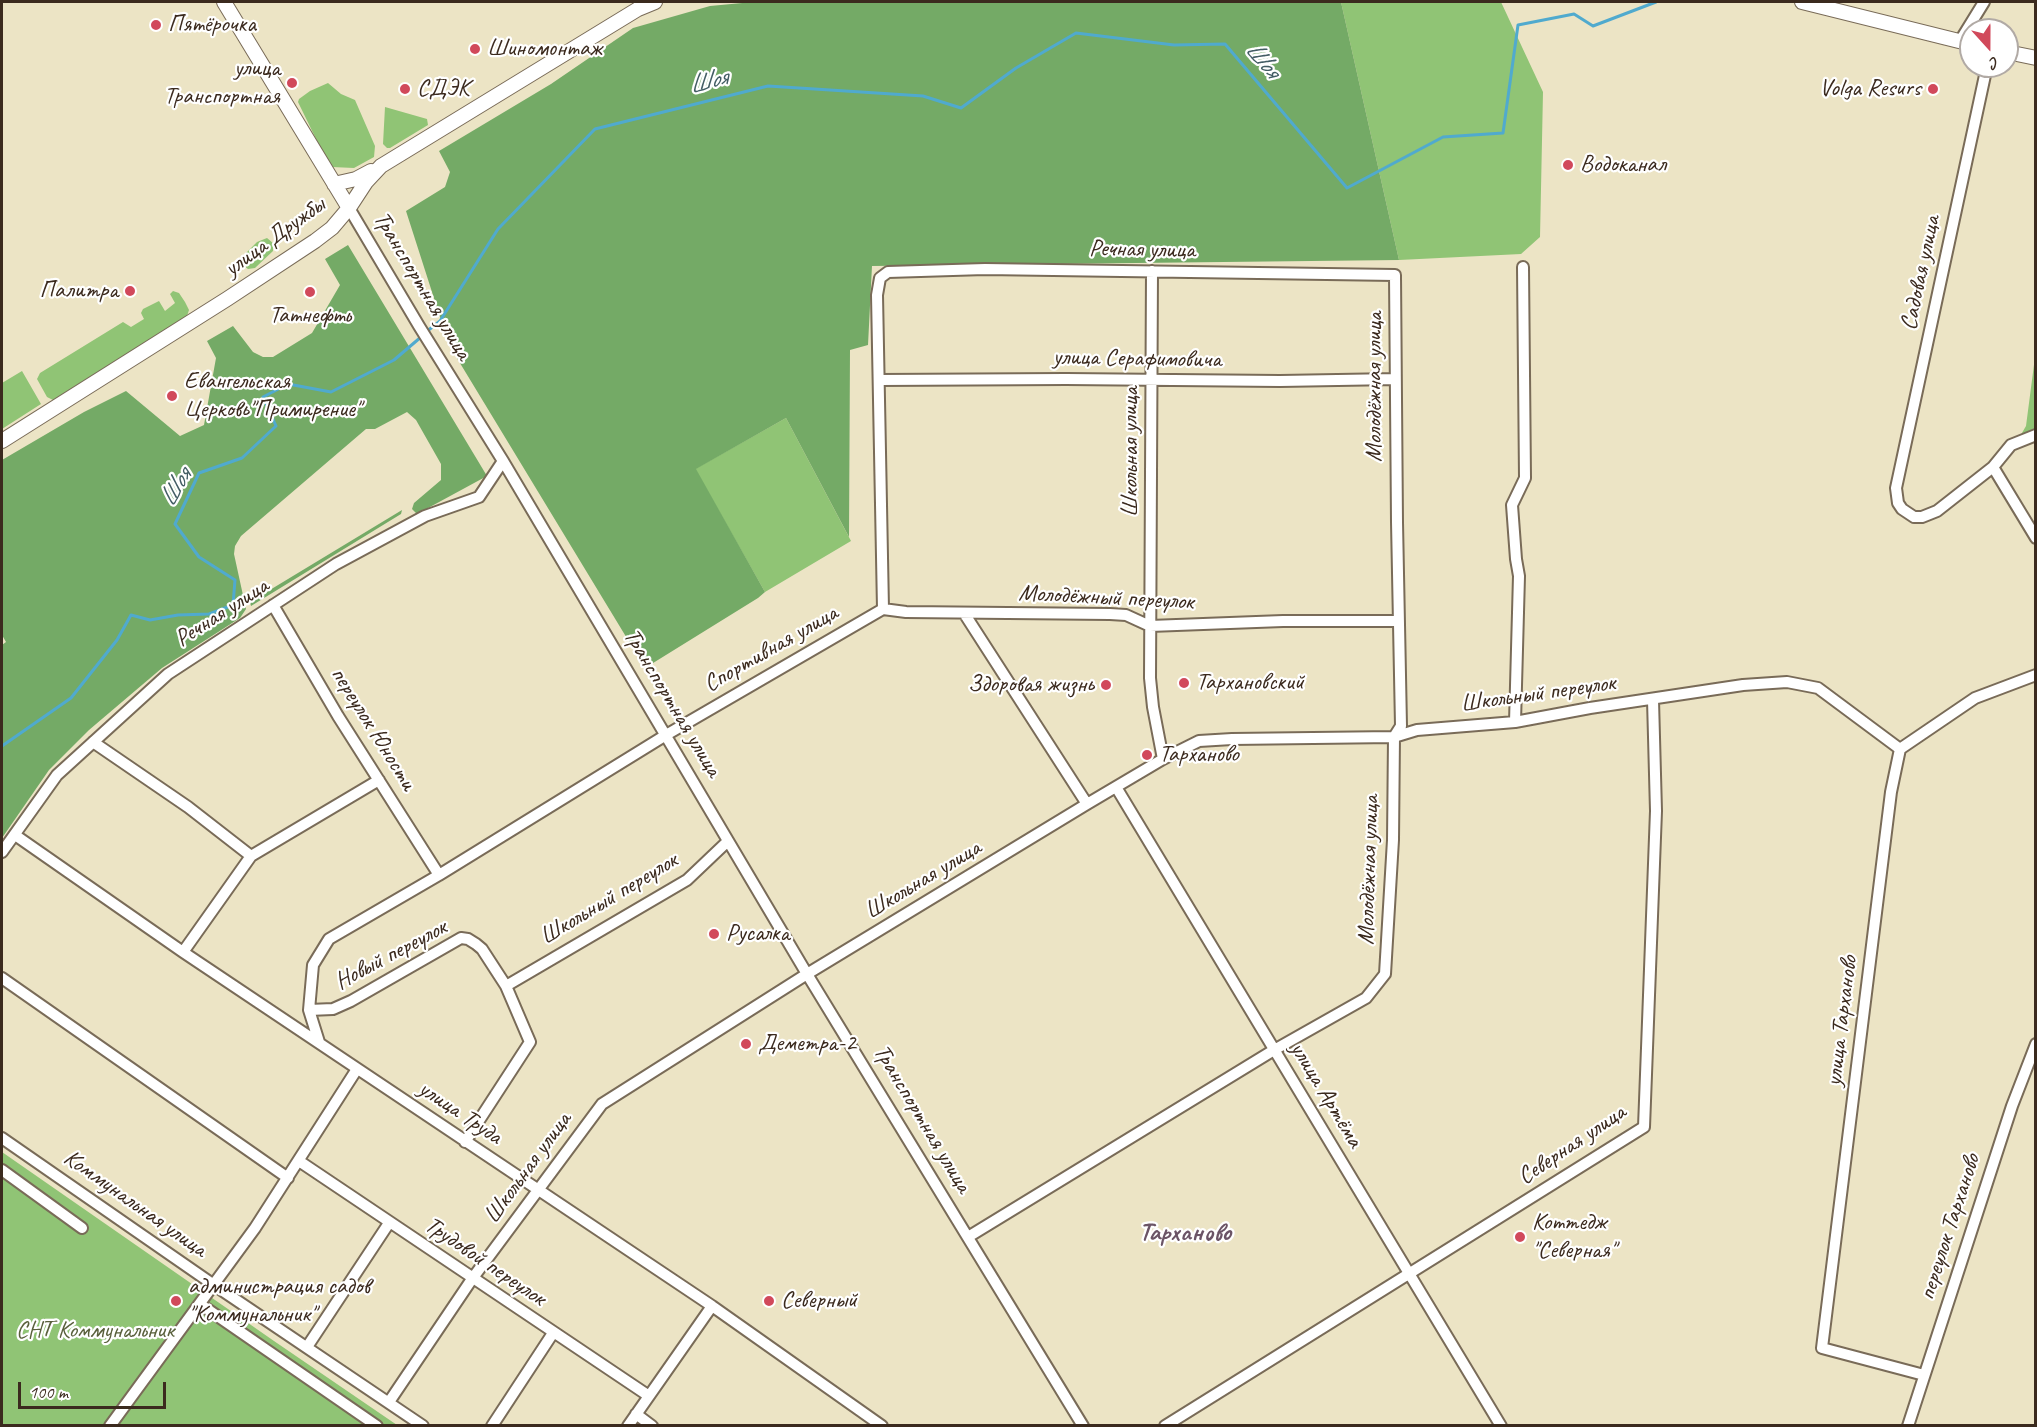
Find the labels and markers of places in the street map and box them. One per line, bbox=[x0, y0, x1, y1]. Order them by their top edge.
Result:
place label: Пятёрочка bbox=[168, 11, 256, 39]
marker: Пятёрочка bbox=[149, 18, 163, 32]
place label: Шиномонтаж bbox=[487, 35, 602, 63]
marker: Шиномонтаж bbox=[468, 42, 482, 56]
place label: улица Транспортная bbox=[164, 55, 280, 111]
place label: СДЭК bbox=[417, 75, 470, 103]
place label: Volga Resurs bbox=[1819, 75, 1921, 103]
marker: улица Транспортная bbox=[285, 76, 299, 90]
marker: СДЭК bbox=[398, 82, 412, 96]
marker: Volga Resurs bbox=[1926, 82, 1940, 96]
place label: Водоканал bbox=[1580, 151, 1666, 179]
marker: Водоканал bbox=[1561, 158, 1575, 172]
place label: Палитра bbox=[40, 277, 118, 305]
marker: Палитра bbox=[123, 284, 137, 298]
marker: Татнефть bbox=[303, 285, 317, 299]
place label: Татнефть bbox=[269, 302, 351, 330]
place label: Евангельская Церковь"Примирение" bbox=[184, 368, 360, 424]
marker: Евангельская Церковь"Примирение" bbox=[165, 389, 179, 403]
place label: Тархановский bbox=[1196, 669, 1304, 697]
place label: Здоровая жизнь bbox=[968, 671, 1094, 699]
marker: Тархановский bbox=[1177, 676, 1191, 690]
marker: Здоровая жизнь bbox=[1099, 678, 1113, 692]
place label: Тарханово bbox=[1159, 741, 1239, 769]
marker: Тарханово bbox=[1140, 748, 1154, 762]
place label: Русалка bbox=[726, 920, 789, 948]
marker: Русалка bbox=[707, 927, 721, 941]
place label: Деметра-2 bbox=[758, 1030, 856, 1058]
marker: Деметра-2 bbox=[739, 1037, 753, 1051]
place label: Коттедж "Северная" bbox=[1532, 1209, 1615, 1265]
marker: Коттедж "Северная" bbox=[1513, 1230, 1527, 1244]
place label: администрация садов "Коммунальник" bbox=[188, 1273, 370, 1329]
place label: Северный bbox=[781, 1287, 857, 1315]
marker: администрация садов "Коммунальник" bbox=[169, 1294, 183, 1308]
marker: Северный bbox=[762, 1294, 776, 1308]

